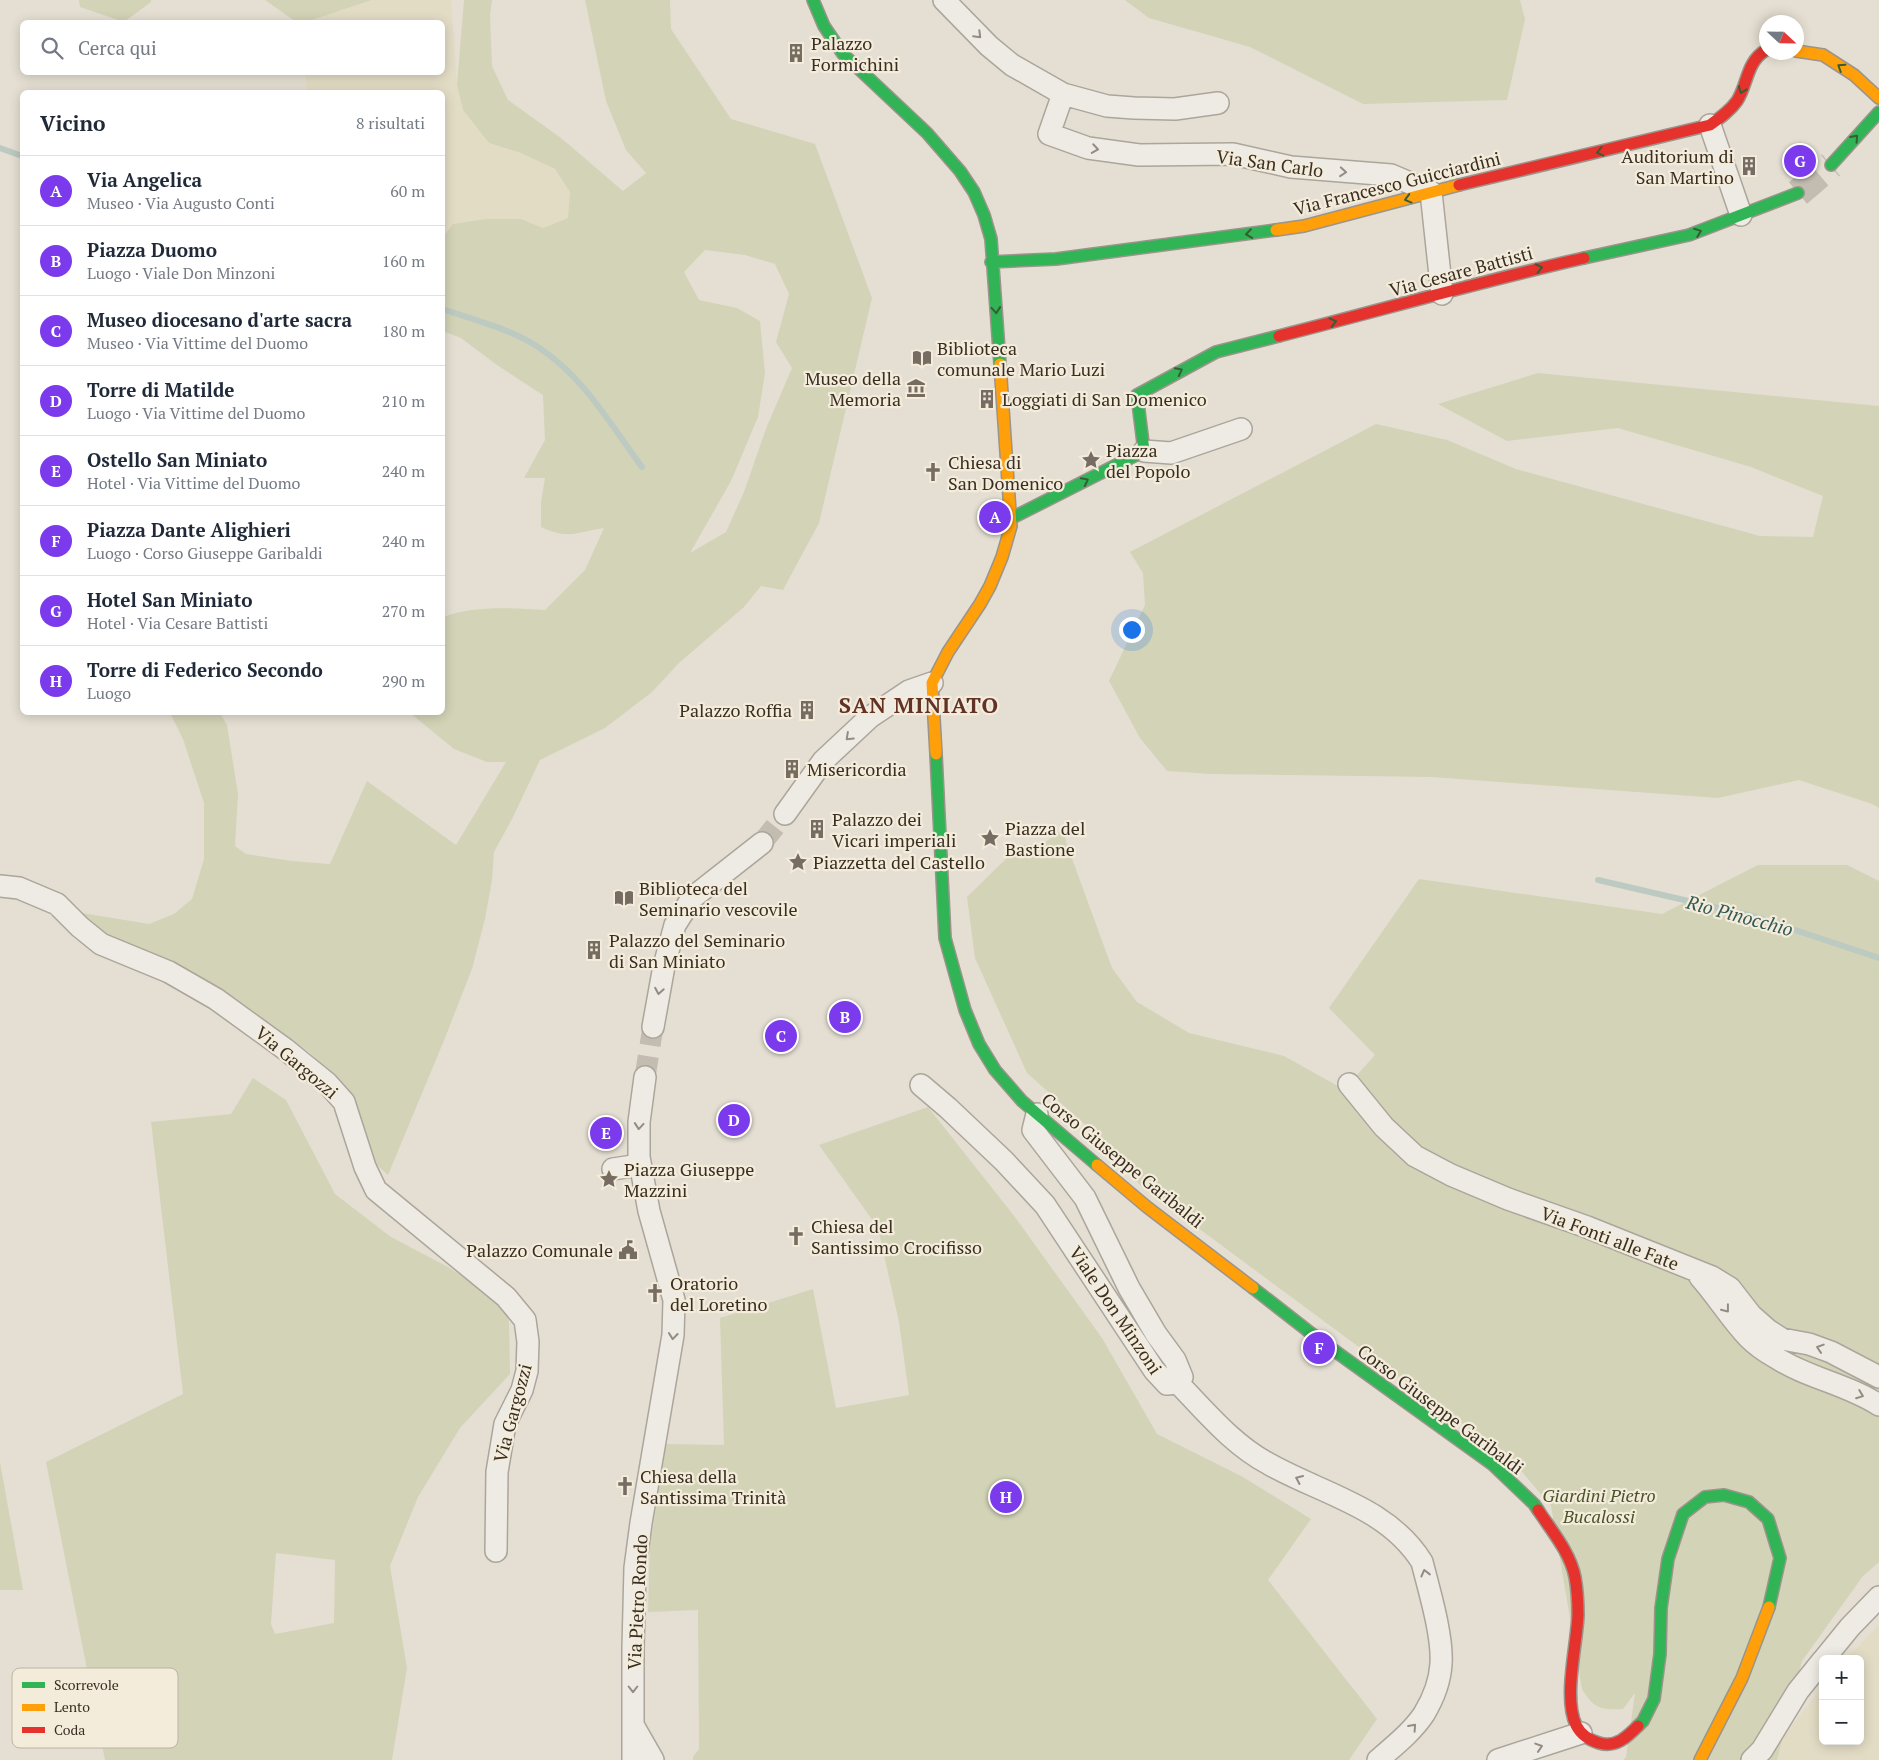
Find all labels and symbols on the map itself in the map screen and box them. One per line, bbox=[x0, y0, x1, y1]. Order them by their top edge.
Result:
north arrow bbox=[1759, 15, 1804, 60]
one-way arrow bbox=[972, 29, 981, 38]
place label: Palazzo Formichini bbox=[811, 31, 899, 76]
building icon: Palazzo Formichini bbox=[785, 42, 807, 64]
one-way arrow bbox=[1838, 64, 1847, 73]
one-way arrow bbox=[1738, 85, 1748, 94]
one-way arrow bbox=[1849, 135, 1858, 144]
pin: G bbox=[1784, 142, 1816, 180]
one-way arrow bbox=[1091, 143, 1099, 154]
street label: Via San Carlo bbox=[1215, 144, 1325, 182]
place label: Auditorium di San Martino bbox=[1621, 144, 1734, 189]
street label: Via Francesco Guicciardini bbox=[1291, 146, 1503, 220]
one-way arrow bbox=[1595, 146, 1604, 157]
building icon: Auditorium di San Martino bbox=[1738, 155, 1760, 177]
one-way arrow bbox=[1339, 166, 1347, 177]
one-way arrow bbox=[1404, 193, 1412, 203]
one-way arrow bbox=[1245, 228, 1253, 239]
one-way arrow bbox=[1693, 228, 1701, 238]
street label: Via Cesare Battisti bbox=[1387, 240, 1535, 302]
one-way arrow bbox=[1535, 263, 1544, 274]
one-way arrow bbox=[990, 307, 1001, 315]
one-way arrow bbox=[1329, 317, 1338, 328]
place label: Biblioteca comunale Mario Luzi bbox=[937, 336, 1105, 381]
library icon: Biblioteca comunale Mario Luzi bbox=[911, 347, 933, 369]
place label: Museo della Memoria bbox=[805, 366, 901, 411]
one-way arrow bbox=[1174, 367, 1183, 377]
museum icon: Museo della Memoria bbox=[905, 377, 927, 399]
place label: Loggiati di San Domenico bbox=[1002, 387, 1207, 411]
building icon: Loggiati di San Domenico bbox=[976, 388, 998, 410]
place label: Piazza del Popolo bbox=[1106, 438, 1191, 483]
place icon: Piazza del Popolo bbox=[1080, 449, 1102, 471]
place label: Chiesa di San Domenico bbox=[948, 450, 1063, 495]
church icon: Chiesa di San Domenico bbox=[922, 461, 944, 483]
one-way arrow bbox=[1080, 477, 1089, 487]
pin: A bbox=[979, 498, 1011, 536]
your location bbox=[1119, 617, 1145, 643]
district label: SAN MINIATO bbox=[839, 690, 999, 719]
place label: Palazzo Roffia bbox=[679, 698, 792, 722]
building icon: Palazzo Roffia bbox=[796, 699, 818, 721]
one-way arrow bbox=[845, 731, 854, 740]
place label: Misericordia bbox=[807, 757, 907, 781]
building icon: Misericordia bbox=[781, 758, 803, 780]
place label: Palazzo dei Vicari imperiali bbox=[832, 807, 956, 852]
place label: Piazza del Bastione bbox=[1005, 816, 1085, 861]
building icon: Palazzo dei Vicari imperiali bbox=[806, 818, 828, 840]
place icon: Piazza del Bastione bbox=[979, 827, 1001, 849]
place label: Piazzetta del Castello bbox=[813, 850, 985, 874]
place icon: Piazzetta del Castello bbox=[787, 851, 809, 873]
place label: Biblioteca del Seminario vescovile bbox=[639, 876, 797, 921]
library icon: Biblioteca del Seminario vescovile bbox=[613, 887, 635, 909]
water label: Rio Pinocchio bbox=[1683, 888, 1796, 941]
place label: Palazzo del Seminario di San Miniato bbox=[609, 928, 785, 973]
building icon: Palazzo del Seminario di San Miniato bbox=[583, 939, 605, 961]
one-way arrow bbox=[655, 987, 665, 996]
pin: B bbox=[829, 998, 861, 1036]
pin: C bbox=[765, 1017, 797, 1055]
street label: Via Gargozzi bbox=[250, 1020, 344, 1104]
street label: Corso Giuseppe Garibaldi bbox=[1037, 1087, 1209, 1233]
pin: D bbox=[718, 1101, 750, 1139]
pin: E bbox=[590, 1114, 622, 1152]
one-way arrow bbox=[634, 1122, 645, 1130]
place label: Piazza Giuseppe Mazzini bbox=[624, 1157, 754, 1202]
place icon: Piazza Giuseppe Mazzini bbox=[598, 1168, 620, 1190]
street label: Via Fonti alle Fate bbox=[1538, 1201, 1682, 1275]
place label: Chiesa del Santissimo Crocifisso bbox=[811, 1214, 982, 1259]
church icon: Chiesa del Santissimo Crocifisso bbox=[785, 1225, 807, 1247]
place label: Palazzo Comunale bbox=[466, 1238, 613, 1262]
public building icon: Palazzo Comunale bbox=[617, 1239, 639, 1261]
street label: Viale Don Minzoni bbox=[1064, 1241, 1168, 1379]
place label: Oratorio del Loretino bbox=[670, 1271, 767, 1316]
church icon: Oratorio del Loretino bbox=[644, 1282, 666, 1304]
one-way arrow bbox=[1721, 1303, 1730, 1312]
pin: F bbox=[1303, 1329, 1335, 1367]
one-way arrow bbox=[667, 1332, 678, 1340]
street label: Corso Giuseppe Garibaldi bbox=[1353, 1338, 1529, 1480]
one-way arrow bbox=[1816, 1344, 1824, 1354]
street label: Via Gargozzi bbox=[487, 1361, 537, 1465]
one-way arrow bbox=[1855, 1389, 1864, 1399]
place label: Chiesa della Santissima Trinità bbox=[640, 1464, 786, 1509]
church icon: Chiesa della Santissima Trinità bbox=[614, 1475, 636, 1497]
one-way arrow bbox=[1295, 1475, 1304, 1485]
pin: H bbox=[990, 1478, 1022, 1516]
park label: Giardini Pietro Bucalossi bbox=[1542, 1483, 1656, 1528]
street label: Via Pietro Rondo bbox=[621, 1533, 653, 1671]
one-way arrow bbox=[1420, 1570, 1430, 1578]
legend bbox=[12, 1668, 178, 1748]
text: Scorrevole bbox=[54, 1675, 119, 1694]
one-way arrow bbox=[628, 1686, 638, 1694]
text: Lento bbox=[54, 1697, 90, 1716]
text: Coda bbox=[54, 1720, 85, 1739]
one-way arrow bbox=[1407, 1723, 1416, 1732]
one-way arrow bbox=[1535, 1742, 1543, 1752]

